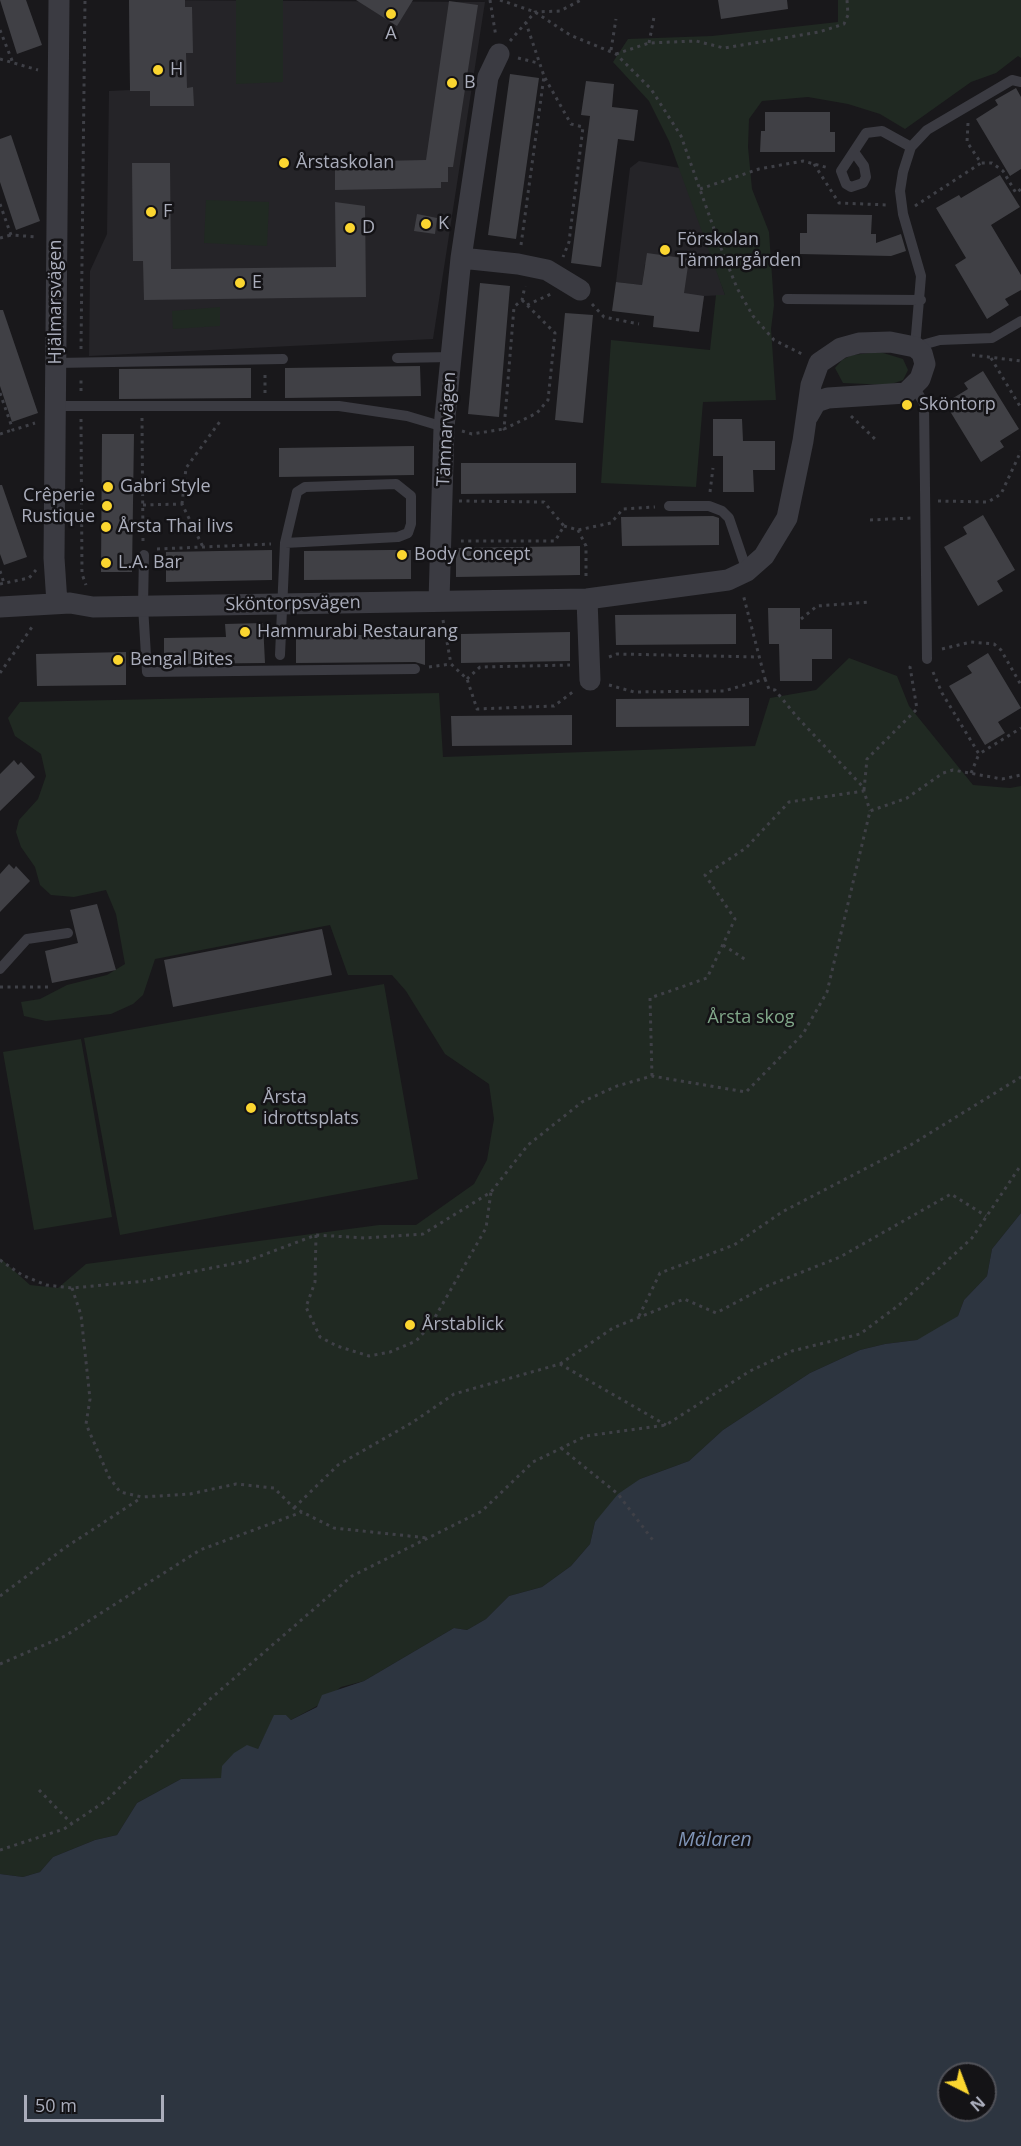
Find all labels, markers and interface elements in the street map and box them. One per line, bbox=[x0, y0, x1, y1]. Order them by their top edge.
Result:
marker: A bbox=[384, 7, 398, 21]
place label: A bbox=[385, 23, 397, 45]
place label: H bbox=[170, 59, 183, 81]
marker: H bbox=[151, 63, 165, 77]
place label: B bbox=[464, 72, 476, 94]
marker: B bbox=[445, 76, 459, 90]
place label: Årstaskolan bbox=[296, 152, 394, 174]
marker: Årstaskolan bbox=[277, 156, 291, 170]
place label: F bbox=[163, 201, 172, 223]
marker: F bbox=[144, 205, 158, 219]
place label: K bbox=[438, 213, 449, 235]
place label: D bbox=[362, 217, 375, 239]
marker: K bbox=[419, 217, 433, 231]
marker: D bbox=[343, 221, 357, 235]
place label: Förskolan Tämnargården bbox=[677, 229, 801, 272]
street label: Hjälmarsvägen bbox=[45, 240, 67, 364]
marker: Förskolan Tämnargården bbox=[658, 243, 672, 257]
place label: E bbox=[252, 272, 262, 294]
marker: E bbox=[233, 276, 247, 290]
street label: Tämnarvägen bbox=[433, 371, 461, 487]
place label: Sköntorp bbox=[919, 394, 996, 416]
marker: Sköntorp bbox=[900, 398, 914, 412]
place label: Gabri Style bbox=[120, 476, 211, 498]
marker: Gabri Style bbox=[101, 480, 115, 494]
place label: Crêperie Rustique bbox=[21, 485, 95, 528]
marker: Crêperie Rustique bbox=[100, 499, 114, 513]
place label: Årsta Thai livs bbox=[118, 516, 233, 538]
marker: Årsta Thai livs bbox=[99, 520, 113, 534]
place label: Body Concept bbox=[414, 544, 531, 566]
marker: Body Concept bbox=[395, 548, 409, 562]
place label: L.A. Bar bbox=[118, 552, 182, 574]
marker: L.A. Bar bbox=[99, 556, 113, 570]
street label: Sköntorpsvägen bbox=[225, 592, 361, 616]
place label: Hammurabi Restaurang bbox=[257, 621, 458, 643]
marker: Hammurabi Restaurang bbox=[238, 625, 252, 639]
place label: Bengal Bites bbox=[130, 649, 233, 671]
marker: Bengal Bites bbox=[111, 653, 125, 667]
park label: Årsta skog bbox=[707, 1007, 795, 1029]
place label: Årsta idrottsplats bbox=[263, 1087, 359, 1130]
marker: Årsta idrottsplats bbox=[244, 1101, 258, 1115]
place label: Årstablick bbox=[422, 1314, 504, 1336]
marker: Årstablick bbox=[403, 1318, 417, 1332]
water label: Mälaren bbox=[678, 1828, 752, 1852]
north arrow bbox=[937, 2062, 997, 2122]
scale bar bbox=[27, 2083, 166, 2121]
text: N bbox=[966, 2091, 990, 2116]
text: 50 m bbox=[35, 2093, 77, 2117]

